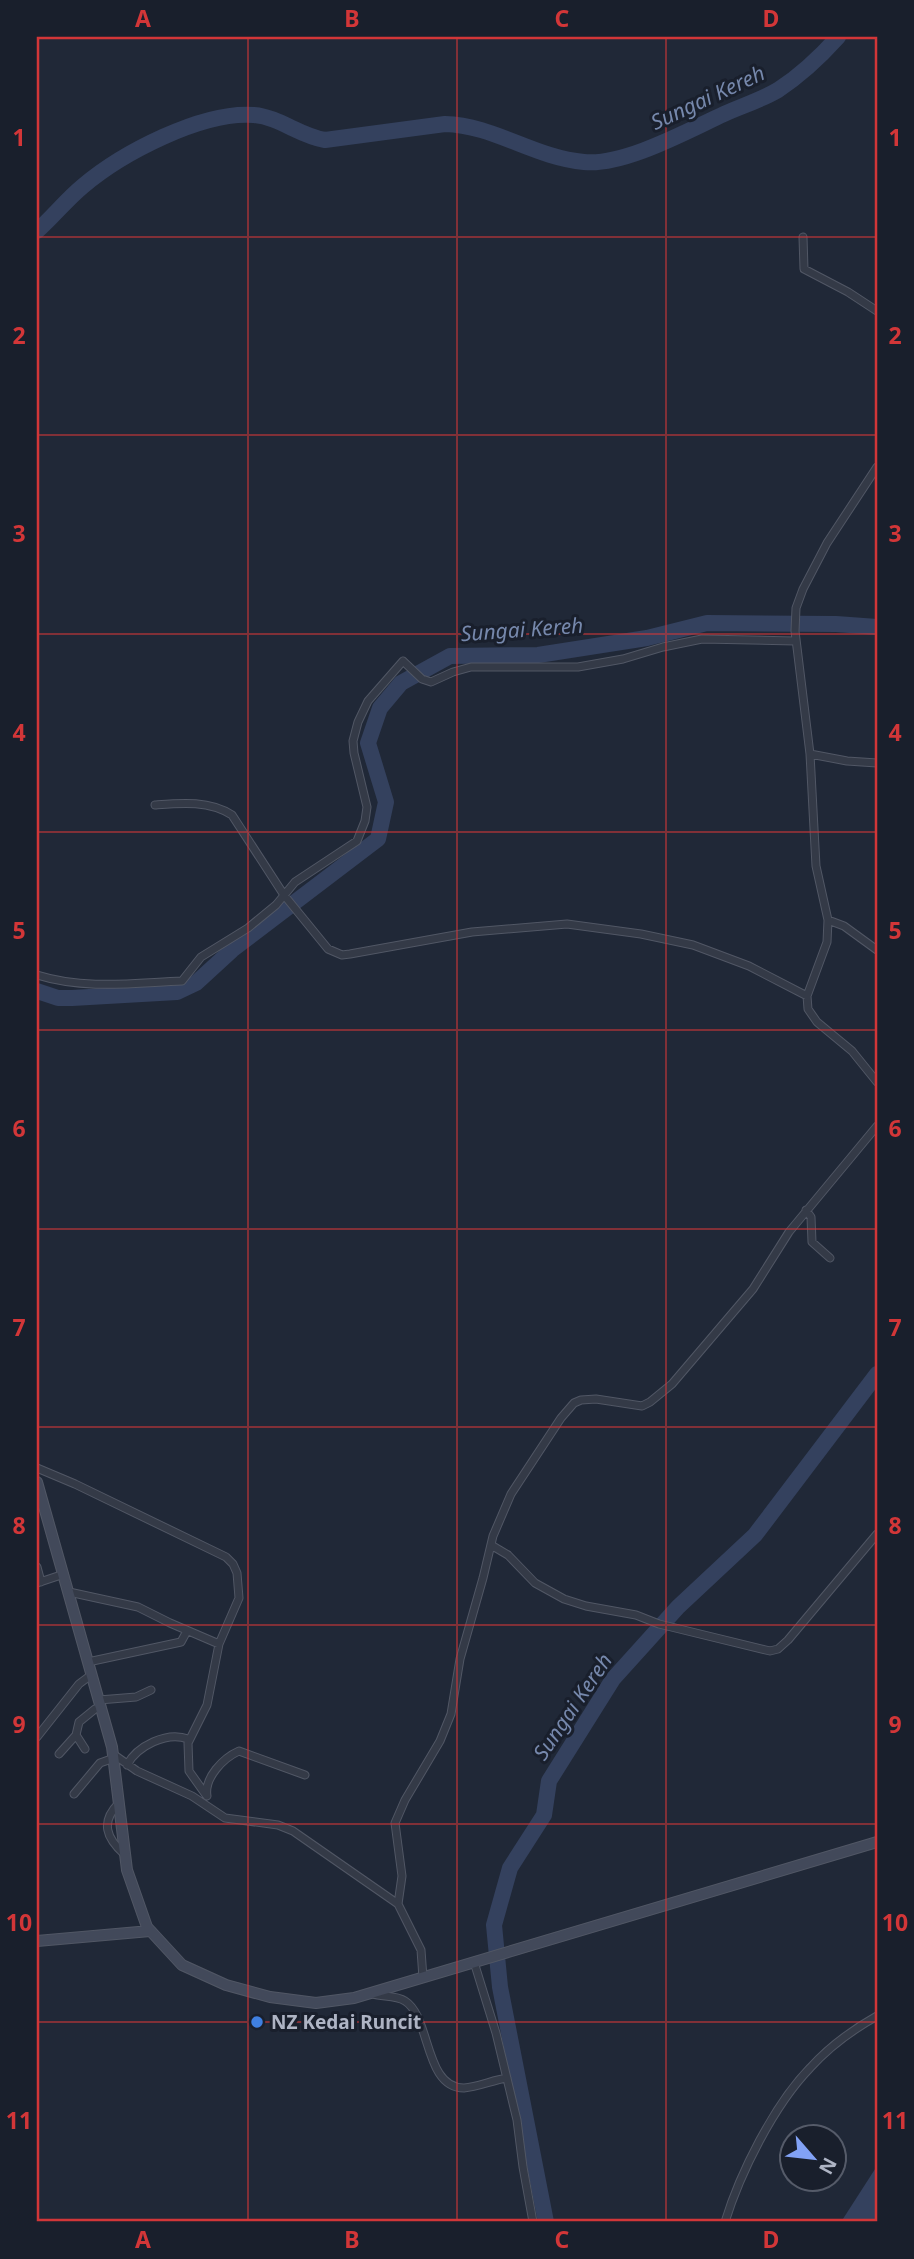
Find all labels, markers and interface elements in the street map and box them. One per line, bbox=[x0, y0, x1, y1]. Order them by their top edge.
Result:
text: A bbox=[135, 2, 151, 34]
text: B bbox=[344, 2, 360, 34]
text: C bbox=[555, 2, 570, 34]
text: D bbox=[763, 2, 779, 34]
water label: Sungai Kereh bbox=[646, 58, 769, 136]
text: 1 bbox=[12, 121, 26, 153]
text: 1 bbox=[888, 121, 902, 153]
text: 2 bbox=[12, 319, 26, 351]
text: 2 bbox=[888, 319, 902, 351]
text: 3 bbox=[12, 517, 26, 549]
text: 3 bbox=[888, 517, 902, 549]
water label: Sungai Kereh bbox=[460, 611, 584, 647]
text: 4 bbox=[12, 716, 26, 748]
text: 4 bbox=[888, 716, 902, 748]
text: 5 bbox=[12, 914, 26, 946]
text: 5 bbox=[888, 914, 902, 946]
text: 6 bbox=[12, 1112, 26, 1144]
text: 6 bbox=[888, 1112, 902, 1144]
text: 7 bbox=[12, 1311, 26, 1343]
text: 7 bbox=[888, 1311, 902, 1343]
text: 8 bbox=[12, 1509, 26, 1541]
text: 8 bbox=[888, 1509, 902, 1541]
water label: Sungai Kereh bbox=[526, 1648, 618, 1765]
text: 9 bbox=[12, 1708, 26, 1740]
text: 9 bbox=[888, 1708, 902, 1740]
text: 10 bbox=[6, 1906, 32, 1938]
text: 10 bbox=[882, 1906, 908, 1938]
place label: NZ Kedai Runcit bbox=[271, 2009, 421, 2035]
marker: NZ Kedai Runcit bbox=[249, 2014, 265, 2030]
text: 11 bbox=[6, 2104, 32, 2136]
text: 11 bbox=[882, 2104, 908, 2136]
north arrow bbox=[778, 2122, 848, 2192]
text: N bbox=[813, 2153, 843, 2179]
text: A bbox=[135, 2223, 151, 2255]
text: B bbox=[344, 2223, 360, 2255]
text: C bbox=[555, 2223, 570, 2255]
text: D bbox=[763, 2223, 779, 2255]

